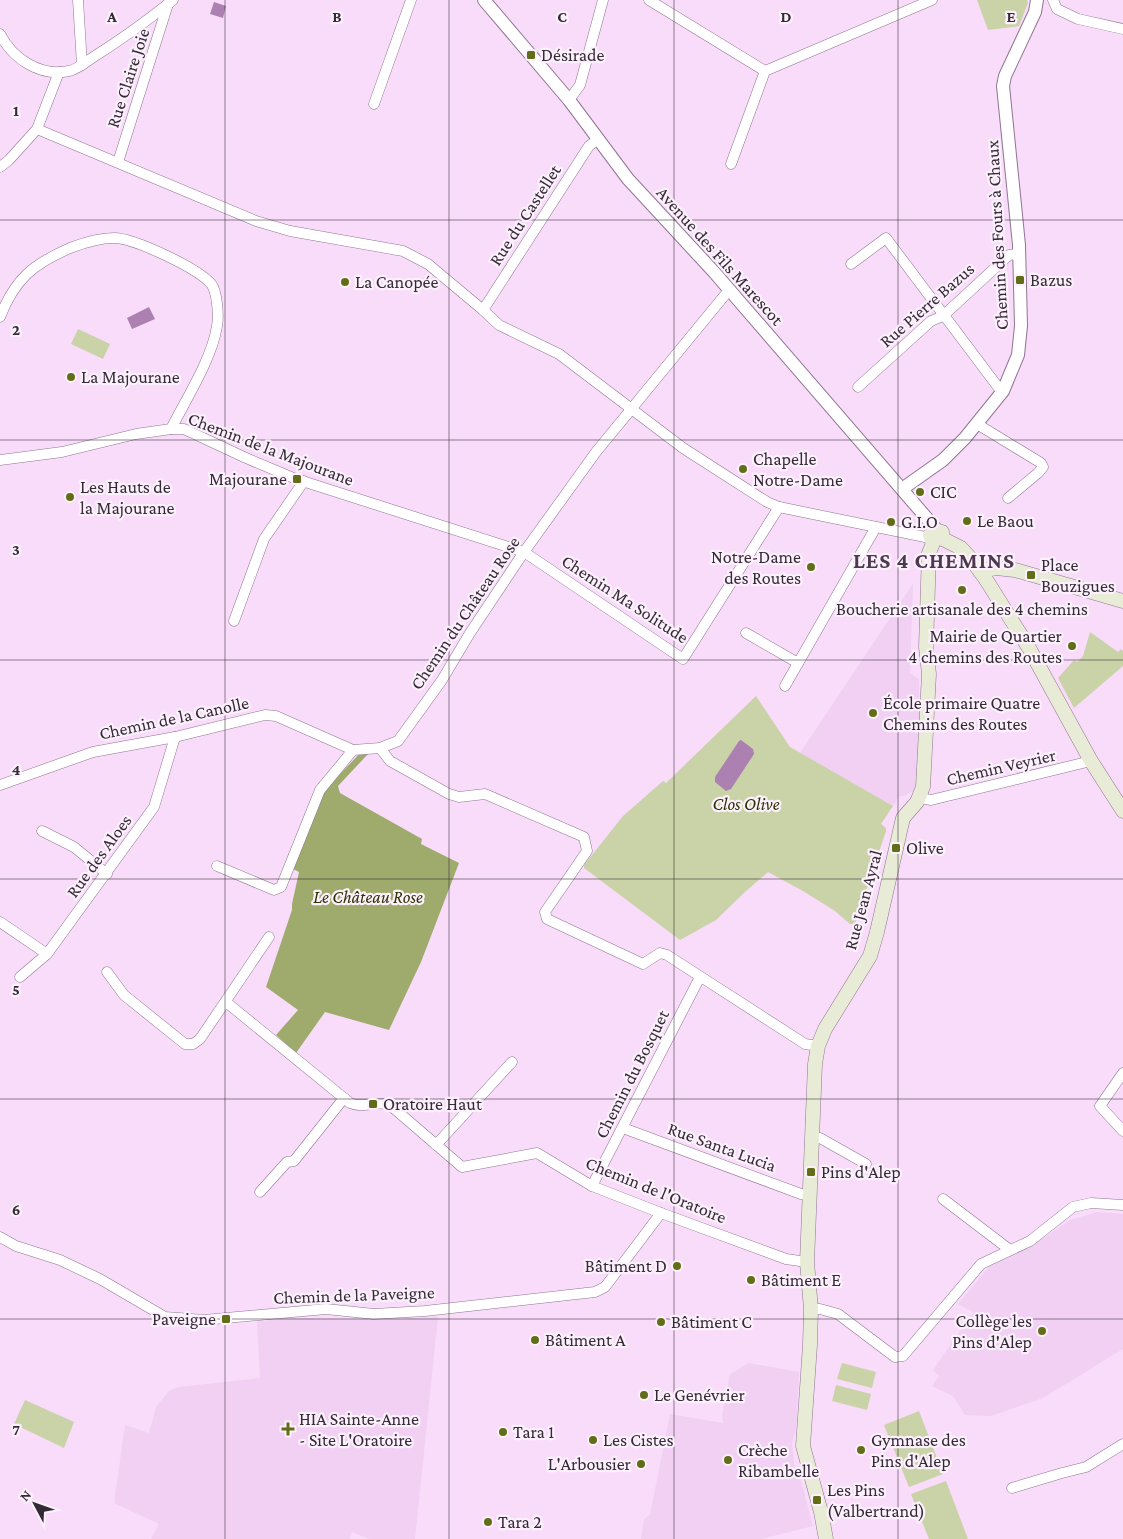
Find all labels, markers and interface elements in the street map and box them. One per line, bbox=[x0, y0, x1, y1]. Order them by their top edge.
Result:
text: A bbox=[106, 8, 117, 25]
text: B bbox=[332, 8, 342, 25]
text: C bbox=[557, 8, 567, 25]
text: D bbox=[780, 8, 792, 25]
text: E bbox=[1006, 8, 1016, 25]
street label: Rue Claire Joie bbox=[103, 26, 153, 130]
place label: Désirade bbox=[541, 45, 605, 65]
marker: Désirade bbox=[525, 49, 537, 61]
text: 1 bbox=[13, 102, 19, 119]
street label: Chemin des Fours à Chaux bbox=[982, 139, 1012, 331]
street label: Rue du Castellet bbox=[485, 160, 566, 269]
street label: Avenue des Fils Marescot bbox=[653, 183, 788, 330]
street label: Rue Pierre Bazus bbox=[876, 259, 978, 351]
place label: Bazus bbox=[1030, 270, 1072, 290]
place label: La Canopée bbox=[355, 272, 438, 292]
marker: Bazus bbox=[1014, 274, 1026, 286]
marker: La Canopée bbox=[339, 276, 351, 288]
text: 2 bbox=[12, 321, 20, 338]
place label: La Majourane bbox=[81, 367, 180, 388]
marker: La Majourane bbox=[65, 371, 77, 383]
street label: Chemin de la Majourane bbox=[185, 407, 357, 491]
place label: Chapelle Notre-Dame bbox=[753, 449, 843, 490]
marker: Chapelle Notre-Dame bbox=[737, 463, 749, 475]
place label: Majourane bbox=[209, 468, 287, 490]
marker: Majourane bbox=[291, 473, 303, 485]
place label: Les Hauts de la Majourane bbox=[80, 477, 175, 519]
place label: CIC bbox=[930, 482, 957, 502]
marker: CIC bbox=[914, 486, 926, 498]
marker: Les Hauts de la Majourane bbox=[64, 491, 76, 503]
place label: Le Baou bbox=[977, 511, 1034, 531]
place label: G.I.O bbox=[901, 512, 938, 532]
marker: Le Baou bbox=[961, 515, 973, 527]
marker: G.I.O bbox=[885, 516, 897, 528]
street label: Chemin du Château Rose bbox=[406, 533, 524, 693]
text: 3 bbox=[12, 541, 20, 558]
place label: Notre-Dame des Routes bbox=[711, 547, 801, 588]
district label: LES 4 CHEMINS bbox=[853, 548, 1015, 573]
street label: Chemin Ma Solitude bbox=[558, 551, 692, 647]
place label: Place Bouzigues bbox=[1041, 555, 1115, 596]
marker: Notre-Dame des Routes bbox=[805, 561, 817, 573]
marker: Place Bouzigues bbox=[1025, 569, 1037, 581]
marker: Boucherie artisanale des 4 chemins bbox=[956, 584, 968, 596]
place label: Boucherie artisanale des 4 chemins bbox=[836, 599, 1088, 619]
place label: Mairie de Quartier 4 chemins des Routes bbox=[908, 626, 1063, 667]
marker: Mairie de Quartier 4 chemins des Routes bbox=[1066, 640, 1078, 652]
street label: Chemin de la Canolle bbox=[97, 692, 251, 744]
place label: École primaire Quatre Chemins des Routes bbox=[883, 693, 1040, 734]
marker: École primaire Quatre Chemins des Routes bbox=[867, 707, 879, 719]
street label: Chemin Veyrier bbox=[944, 745, 1058, 789]
text: 4 bbox=[12, 761, 21, 778]
park label: Clos Olive bbox=[712, 794, 780, 814]
street label: Rue des Aloes bbox=[62, 811, 136, 901]
place label: Olive bbox=[906, 838, 944, 858]
marker: Olive bbox=[890, 842, 902, 854]
street label: Rue Jean Ayral bbox=[840, 848, 886, 952]
park label: Le Château Rose bbox=[313, 887, 423, 907]
text: 5 bbox=[12, 981, 20, 998]
street label: Chemin du Bosquet bbox=[591, 1006, 673, 1141]
place label: Oratoire Haut bbox=[383, 1094, 483, 1114]
marker: Oratoire Haut bbox=[367, 1098, 379, 1110]
street label: Rue Santa Lucia bbox=[665, 1118, 779, 1176]
street label: Chemin de l'Oratoire bbox=[583, 1153, 729, 1227]
place label: Pins d'Alep bbox=[821, 1162, 901, 1182]
marker: Pins d'Alep bbox=[805, 1166, 817, 1178]
text: 6 bbox=[12, 1201, 20, 1218]
place label: Bâtiment D bbox=[585, 1256, 667, 1276]
marker: Bâtiment D bbox=[671, 1260, 683, 1272]
place label: Bâtiment E bbox=[761, 1270, 841, 1290]
marker: Bâtiment E bbox=[745, 1274, 757, 1286]
street label: Chemin de la Paveigne bbox=[273, 1282, 435, 1308]
place label: Paveigne bbox=[152, 1309, 216, 1329]
place label: Collège les Pins d'Alep bbox=[952, 1311, 1032, 1352]
place label: Bâtiment C bbox=[671, 1312, 752, 1332]
marker: Paveigne bbox=[220, 1313, 232, 1325]
marker: Bâtiment C bbox=[655, 1316, 667, 1328]
marker: Collège les Pins d'Alep bbox=[1036, 1325, 1048, 1337]
place label: Bâtiment A bbox=[545, 1330, 626, 1350]
marker: Bâtiment A bbox=[529, 1334, 541, 1346]
place label: Le Genévrier bbox=[654, 1385, 745, 1405]
marker: Le Genévrier bbox=[638, 1389, 650, 1401]
place label: HIA Sainte-Anne - Site L'Oratoire bbox=[299, 1409, 419, 1450]
text: 7 bbox=[12, 1421, 20, 1438]
marker: HIA Sainte-Anne - Site L'Oratoire bbox=[281, 1422, 295, 1436]
place label: Tara 1 bbox=[513, 1422, 554, 1442]
marker: Tara 1 bbox=[497, 1426, 509, 1438]
place label: Les Cistes bbox=[603, 1430, 674, 1450]
place label: Gymnase des Pins d'Alep bbox=[871, 1430, 966, 1471]
marker: Les Cistes bbox=[587, 1434, 599, 1446]
place label: Crèche Ribambelle bbox=[738, 1440, 819, 1481]
marker: Gymnase des Pins d'Alep bbox=[855, 1444, 867, 1456]
place label: L'Arbousier bbox=[548, 1454, 632, 1474]
marker: Crèche Ribambelle bbox=[722, 1454, 734, 1466]
marker: L'Arbousier bbox=[635, 1458, 647, 1470]
north arrow bbox=[10, 1479, 60, 1529]
place label: Les Pins (Valbertrand) bbox=[827, 1480, 925, 1522]
text: N bbox=[16, 1486, 35, 1504]
marker: Les Pins (Valbertrand) bbox=[811, 1494, 823, 1506]
place label: Tara 2 bbox=[498, 1512, 542, 1532]
marker: Tara 2 bbox=[482, 1516, 494, 1528]

